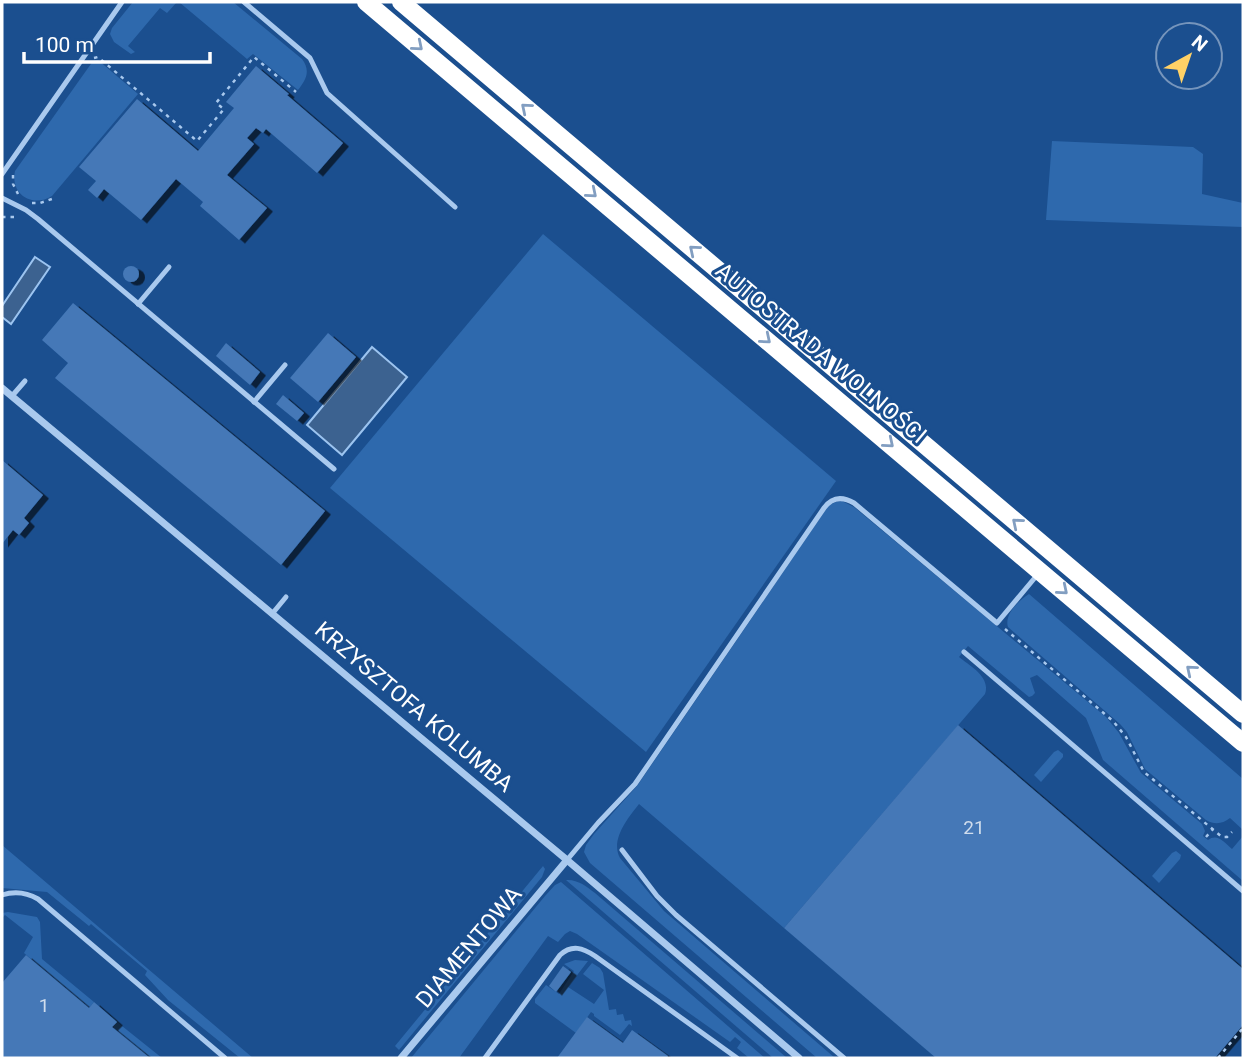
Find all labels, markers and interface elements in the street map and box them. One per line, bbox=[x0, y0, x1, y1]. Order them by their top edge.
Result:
scale bar bbox=[24, 21, 210, 65]
north arrow bbox=[1154, 21, 1224, 91]
text: N bbox=[1187, 30, 1212, 56]
text: 100 m bbox=[35, 33, 94, 57]
one-way arrow bbox=[410, 38, 423, 50]
one-way arrow bbox=[521, 103, 534, 116]
one-way arrow bbox=[584, 184, 597, 197]
one-way arrow bbox=[689, 246, 702, 258]
street label: AUTOSTRADA WOLNOŚCI bbox=[710, 256, 933, 449]
one-way arrow bbox=[758, 331, 771, 343]
one-way arrow bbox=[882, 435, 894, 448]
one-way arrow bbox=[1013, 519, 1026, 531]
one-way arrow bbox=[1055, 582, 1068, 594]
street label: KRZYSZTOFA KOLUMBA bbox=[309, 616, 519, 798]
one-way arrow bbox=[1186, 666, 1199, 678]
house number: 21 bbox=[963, 816, 985, 839]
street label: DIAMENTOWA bbox=[410, 881, 528, 1013]
house number: 1 bbox=[39, 994, 49, 1017]

